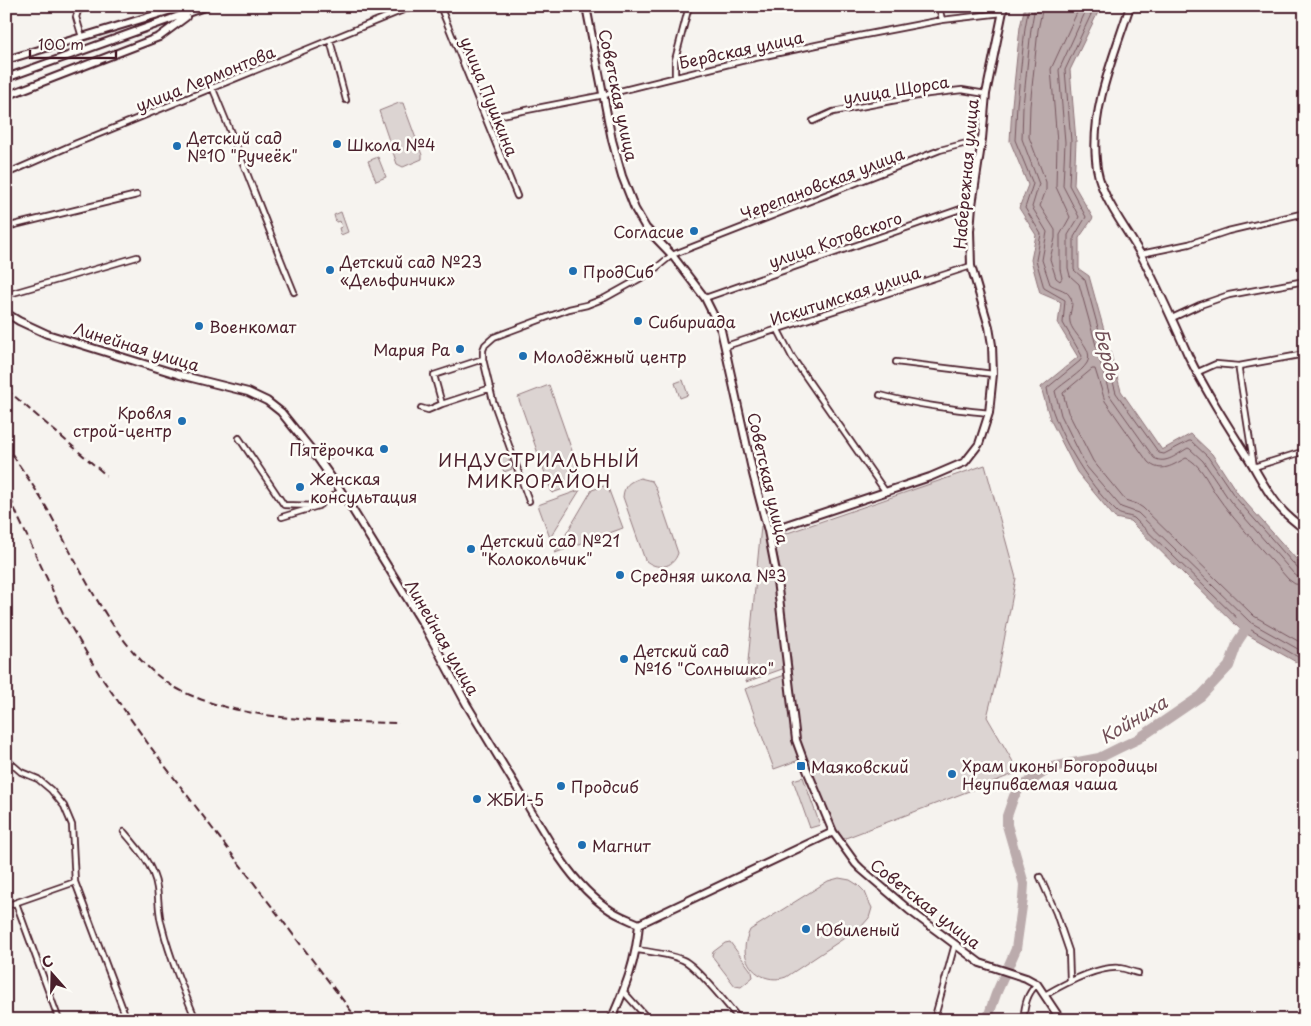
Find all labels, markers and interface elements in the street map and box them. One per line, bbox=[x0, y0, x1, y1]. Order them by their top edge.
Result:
street label: Бердская улица bbox=[677, 24, 805, 74]
street label: Советская улица bbox=[593, 27, 645, 163]
scale bar bbox=[30, 28, 116, 60]
text: 100 m bbox=[38, 32, 84, 55]
street label: улица Пушкина bbox=[455, 33, 525, 159]
street label: улица Лермонтова bbox=[132, 39, 278, 117]
street label: улица Щорса bbox=[841, 69, 951, 109]
street label: Набережная улица bbox=[946, 98, 984, 250]
place label: Детский сад №10 "Ручеёк" bbox=[186, 125, 298, 167]
place label: Школа №4 bbox=[347, 132, 436, 156]
marker: Школа №4 bbox=[331, 138, 343, 150]
marker: Детский сад №10 "Ручеёк" bbox=[171, 140, 183, 152]
street label: Черепановская улица bbox=[737, 141, 907, 225]
street label: улица Котовского bbox=[765, 205, 905, 273]
place label: Согласие bbox=[613, 219, 684, 243]
marker: Согласие bbox=[688, 225, 700, 237]
place label: Детский сад №23 «Дельфинчик» bbox=[339, 249, 482, 291]
place label: ПродСиб bbox=[583, 259, 654, 283]
street label: Искитимская улица bbox=[767, 259, 923, 331]
marker: Детский сад №23 «Дельфинчик» bbox=[324, 264, 336, 276]
marker: ПродСиб bbox=[567, 265, 579, 277]
place label: Сибириада bbox=[648, 309, 736, 333]
place label: Военкомат bbox=[209, 314, 297, 338]
marker: Сибириада bbox=[632, 315, 644, 327]
street label: Линейная улица bbox=[71, 316, 203, 376]
marker: Военкомат bbox=[193, 320, 205, 332]
water label: Бердь bbox=[1089, 326, 1128, 383]
place label: Мария Ра bbox=[373, 337, 450, 361]
marker: Мария Ра bbox=[454, 343, 466, 355]
place label: Молодёжный центр bbox=[533, 344, 687, 368]
marker: Молодёжный центр bbox=[517, 350, 529, 362]
place label: Кровля строй-центр bbox=[73, 400, 172, 442]
street label: Советская улица bbox=[742, 410, 796, 546]
marker: Кровля строй-центр bbox=[176, 415, 188, 427]
place label: Пятёрочка bbox=[289, 437, 374, 461]
marker: Пятёрочка bbox=[378, 443, 390, 455]
district label: ИНДУСТРИАЛЬНЫЙ МИКРОРАЙОН bbox=[438, 446, 640, 494]
place label: Женская консультация bbox=[310, 466, 417, 508]
marker: Женская консультация bbox=[294, 481, 306, 493]
place label: Детский сад №21 "Колокольчик" bbox=[480, 528, 620, 570]
marker: Детский сад №21 "Колокольчик" bbox=[465, 543, 477, 555]
place label: Средняя школа №3 bbox=[630, 563, 787, 587]
marker: Средняя школа №3 bbox=[614, 569, 626, 581]
street label: Линейная улица bbox=[400, 575, 486, 699]
place label: Детский сад №16 "Солнышко" bbox=[633, 638, 774, 680]
marker: Детский сад №16 "Солнышко" bbox=[618, 653, 630, 665]
water label: Койниха bbox=[1094, 688, 1172, 750]
place label: Храм иконы Богородицы Неупиваемая чаша bbox=[962, 753, 1158, 795]
place label: Маяковский bbox=[811, 754, 909, 778]
marker: Маяковский bbox=[795, 760, 807, 772]
marker: Храм иконы Богородицы Неупиваемая чаша bbox=[946, 768, 958, 780]
place label: Продсиб bbox=[571, 774, 639, 798]
marker: Продсиб bbox=[555, 780, 567, 792]
place label: ЖБИ-5 bbox=[486, 787, 544, 811]
marker: ЖБИ-5 bbox=[471, 793, 483, 805]
place label: Магнит bbox=[592, 833, 652, 857]
marker: Магнит bbox=[576, 839, 588, 851]
street label: Советская улица bbox=[866, 852, 986, 954]
place label: Юбиленый bbox=[816, 917, 900, 941]
marker: Юбиленый bbox=[800, 923, 812, 935]
north arrow bbox=[28, 948, 78, 998]
text: С bbox=[39, 950, 56, 973]

